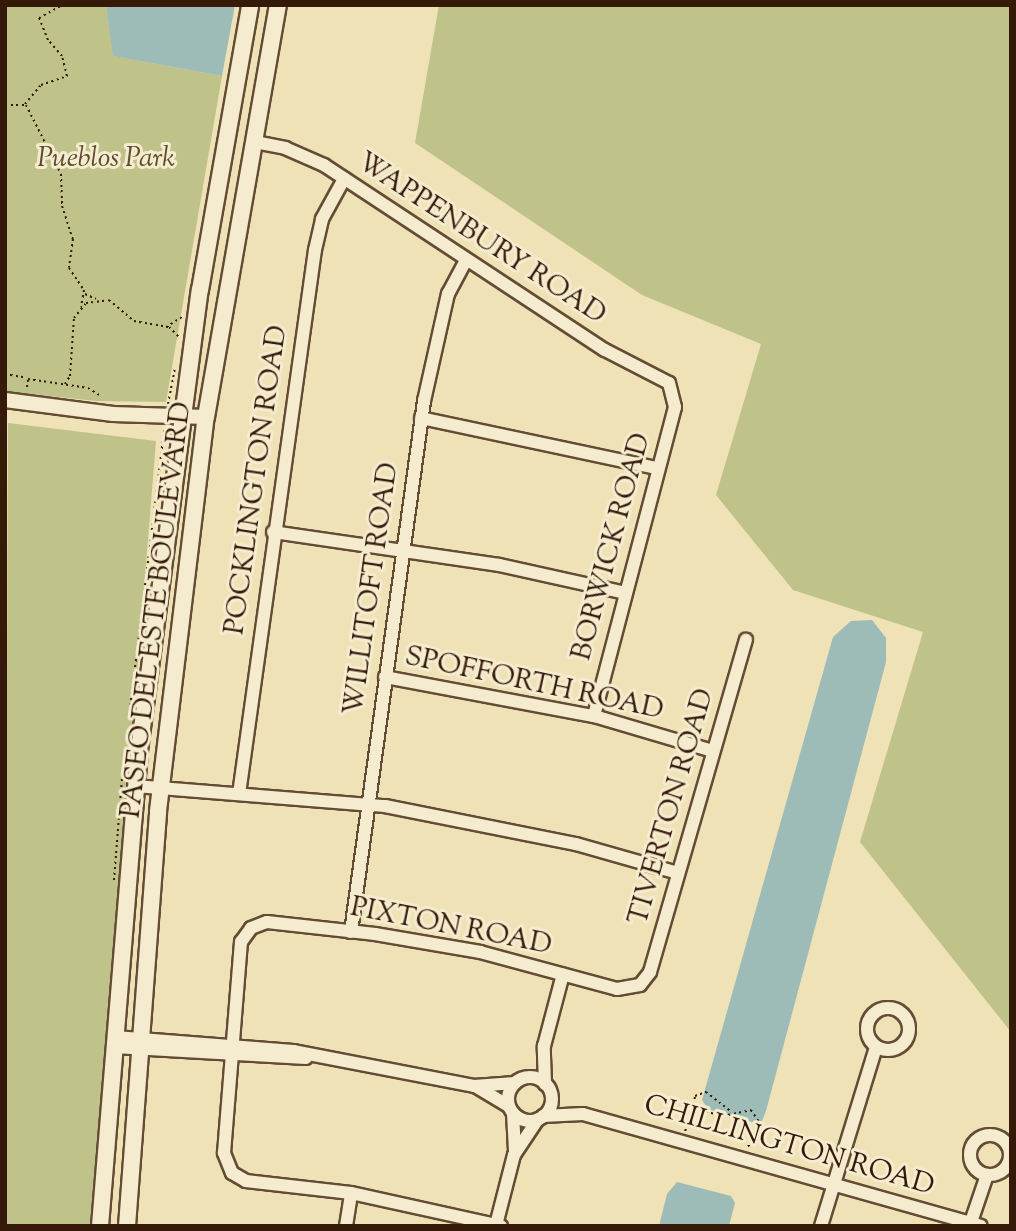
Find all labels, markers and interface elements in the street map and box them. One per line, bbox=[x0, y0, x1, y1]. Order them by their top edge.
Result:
park label: Pueblos Park bbox=[37, 142, 175, 176]
street label: WAPPENBURY ROAD bbox=[350, 146, 612, 332]
street label: POCKLINGTON ROAD bbox=[219, 323, 295, 637]
street label: PASEO DEL ESTE BOULEVARD bbox=[115, 400, 199, 820]
street label: BORWICK ROAD bbox=[565, 430, 659, 664]
street label: WILLITOFT ROAD bbox=[338, 461, 406, 717]
street label: SPOFFORTH ROAD bbox=[402, 640, 666, 728]
street label: TIVERTON ROAD bbox=[622, 685, 722, 929]
street label: PIXTON ROAD bbox=[348, 891, 554, 963]
street label: CHILLINGTON ROAD bbox=[640, 1088, 938, 1204]

